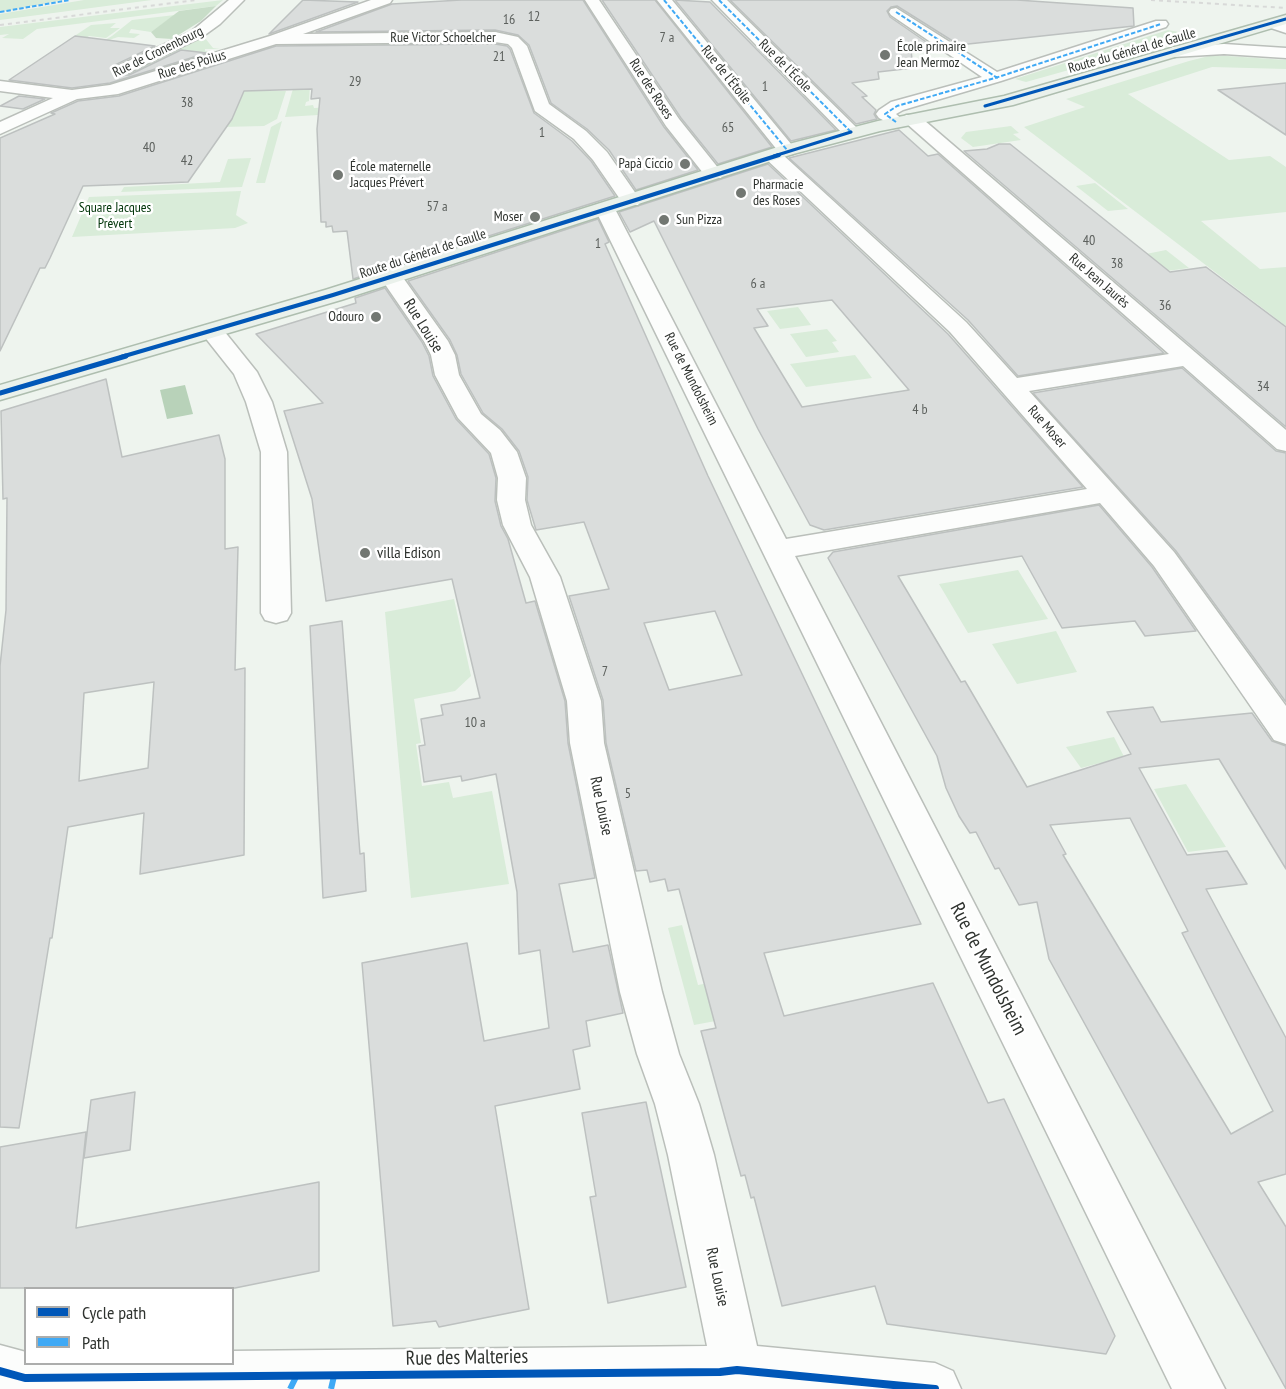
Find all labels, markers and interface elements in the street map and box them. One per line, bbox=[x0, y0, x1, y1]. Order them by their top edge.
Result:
house number: 12 bbox=[528, 9, 540, 25]
house number: 16 bbox=[503, 12, 515, 28]
street label: Rue de Cronenbourg bbox=[110, 23, 206, 81]
street label: Route du Général de Gaulle bbox=[1066, 25, 1198, 77]
street label: Rue Victor Schoelcher bbox=[390, 30, 496, 46]
house number: 7 a bbox=[660, 30, 674, 46]
street label: Rue de l'École bbox=[755, 36, 815, 96]
place label: École primaire Jean Mermoz bbox=[897, 39, 966, 72]
street label: Rue de l'Étoile bbox=[697, 43, 755, 107]
street label: Rue des Poilus bbox=[156, 47, 228, 83]
marker: École primaire Jean Mermoz bbox=[878, 48, 892, 62]
house number: 21 bbox=[493, 49, 505, 65]
street label: Rue des Roses bbox=[625, 56, 677, 122]
house number: 29 bbox=[349, 74, 361, 90]
house number: 1 bbox=[762, 79, 768, 95]
house number: 38 bbox=[181, 95, 193, 111]
house number: 65 bbox=[722, 120, 734, 136]
house number: 1 bbox=[539, 125, 545, 141]
house number: 40 bbox=[143, 140, 155, 156]
house number: 42 bbox=[181, 153, 193, 169]
place label: Papà Ciccio bbox=[619, 156, 673, 172]
marker: Papà Ciccio bbox=[678, 157, 692, 171]
place label: École maternelle Jacques Prévert bbox=[350, 159, 431, 192]
marker: École maternelle Jacques Prévert bbox=[331, 168, 345, 182]
place label: Pharmacie des Roses bbox=[753, 177, 803, 210]
marker: Pharmacie des Roses bbox=[734, 186, 748, 200]
house number: 57 a bbox=[426, 199, 448, 215]
park label: Square Jacques Prévert bbox=[79, 200, 151, 232]
place label: Moser bbox=[494, 209, 523, 225]
marker: Moser bbox=[528, 210, 542, 224]
place label: Sun Pizza bbox=[676, 212, 722, 228]
marker: Sun Pizza bbox=[657, 213, 671, 227]
street label: Route du Général de Gaulle bbox=[358, 226, 488, 282]
house number: 40 bbox=[1083, 233, 1095, 249]
house number: 1 bbox=[595, 236, 601, 252]
street label: Rue Jean Jaurès bbox=[1065, 250, 1133, 312]
house number: 38 bbox=[1111, 256, 1123, 272]
house number: 6 a bbox=[751, 276, 765, 292]
street label: Rue Louise bbox=[399, 296, 447, 356]
house number: 36 bbox=[1159, 298, 1171, 314]
place label: Odouro bbox=[328, 309, 364, 325]
marker: Odouro bbox=[369, 310, 383, 324]
street label: Rue de Mundolsheim bbox=[660, 330, 722, 428]
house number: 34 bbox=[1257, 379, 1269, 395]
house number: 4 b bbox=[912, 402, 928, 418]
street label: Rue Moser bbox=[1024, 402, 1070, 452]
place label: villa Edison bbox=[377, 543, 441, 563]
marker: villa Edison bbox=[358, 546, 372, 560]
house number: 7 bbox=[602, 664, 608, 680]
house number: 10 a bbox=[464, 715, 486, 731]
street label: Rue Louise bbox=[585, 775, 617, 837]
house number: 5 bbox=[625, 786, 631, 802]
street label: Rue de Mundolsheim bbox=[944, 899, 1032, 1039]
street label: Rue Louise bbox=[701, 1246, 733, 1308]
legend bbox=[24, 1287, 234, 1365]
text: Cycle path bbox=[82, 1301, 146, 1324]
text: Path bbox=[82, 1331, 110, 1354]
street label: Rue des Malteries bbox=[406, 1345, 528, 1371]

